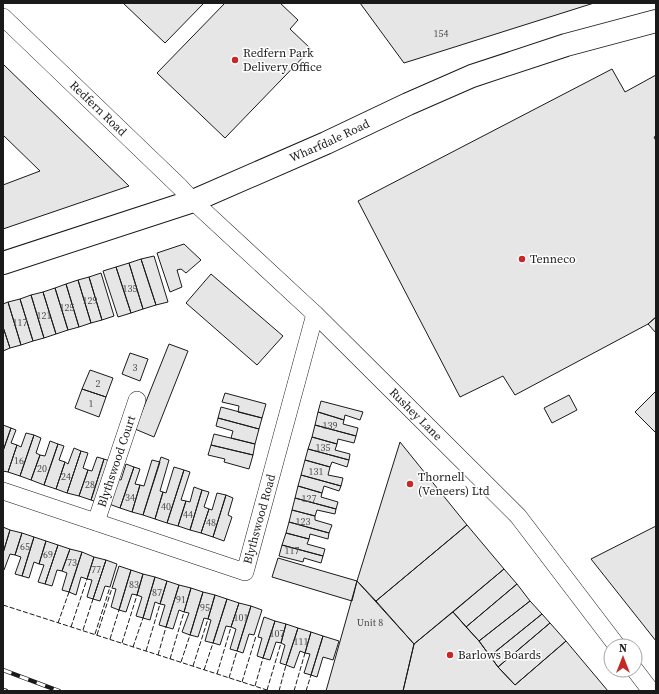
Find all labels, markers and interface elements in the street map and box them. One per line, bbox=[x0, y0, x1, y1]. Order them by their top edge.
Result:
house number: 154 bbox=[434, 27, 449, 40]
place label: Redfern Park Delivery Office bbox=[243, 45, 322, 75]
marker: Redfern Park Delivery Office bbox=[230, 55, 240, 65]
street label: Redfern Road bbox=[66, 77, 130, 140]
street label: Wharfdale Road bbox=[287, 115, 372, 166]
place label: Tenneco bbox=[530, 251, 576, 267]
marker: Tenneco bbox=[517, 254, 527, 264]
house number: 135 bbox=[123, 282, 138, 295]
house number: 129 bbox=[83, 294, 98, 307]
house number: 125 bbox=[60, 301, 75, 314]
house number: 121 bbox=[37, 309, 52, 322]
house number: 117 bbox=[13, 316, 28, 329]
house number: 3 bbox=[133, 361, 138, 374]
house number: 2 bbox=[96, 377, 101, 390]
street label: Rushey Lane bbox=[386, 384, 446, 444]
house number: 1 bbox=[89, 397, 94, 410]
street label: Blythswood Court bbox=[94, 413, 139, 509]
house number: 139 bbox=[323, 419, 338, 432]
house number: 135 bbox=[316, 441, 331, 454]
house number: 16 bbox=[14, 454, 24, 467]
house number: 20 bbox=[37, 462, 47, 475]
house number: 131 bbox=[309, 465, 324, 478]
place label: Thornell (Veneers) Ltd bbox=[418, 469, 490, 499]
house number: 24 bbox=[61, 470, 71, 483]
street label: Blythswood Road bbox=[240, 472, 279, 566]
house number: 28 bbox=[85, 478, 95, 491]
marker: Thornell (Veneers) Ltd bbox=[405, 479, 415, 489]
house number: 34 bbox=[125, 491, 135, 504]
house number: 127 bbox=[302, 492, 317, 505]
house number: 40 bbox=[161, 500, 171, 513]
house number: 44 bbox=[183, 508, 193, 521]
house number: 123 bbox=[296, 515, 311, 528]
house number: 48 bbox=[206, 516, 216, 529]
house number: 65 bbox=[20, 540, 30, 553]
house number: 117 bbox=[285, 544, 300, 557]
house number: 69 bbox=[43, 548, 53, 561]
house number: 73 bbox=[67, 556, 77, 569]
house number: 77 bbox=[91, 563, 101, 576]
house number: 83 bbox=[129, 578, 139, 591]
house number: 87 bbox=[152, 586, 162, 599]
house number: 91 bbox=[176, 593, 186, 606]
house number: 95 bbox=[200, 601, 210, 614]
house number: 101 bbox=[234, 611, 249, 624]
house number: Unit 8 bbox=[357, 616, 383, 629]
house number: 107 bbox=[270, 627, 285, 640]
house number: 111 bbox=[294, 635, 309, 648]
north arrow bbox=[603, 638, 643, 678]
text: N bbox=[619, 641, 627, 656]
place label: Barlows Boards bbox=[458, 647, 541, 663]
marker: Barlows Boards bbox=[445, 650, 455, 660]

